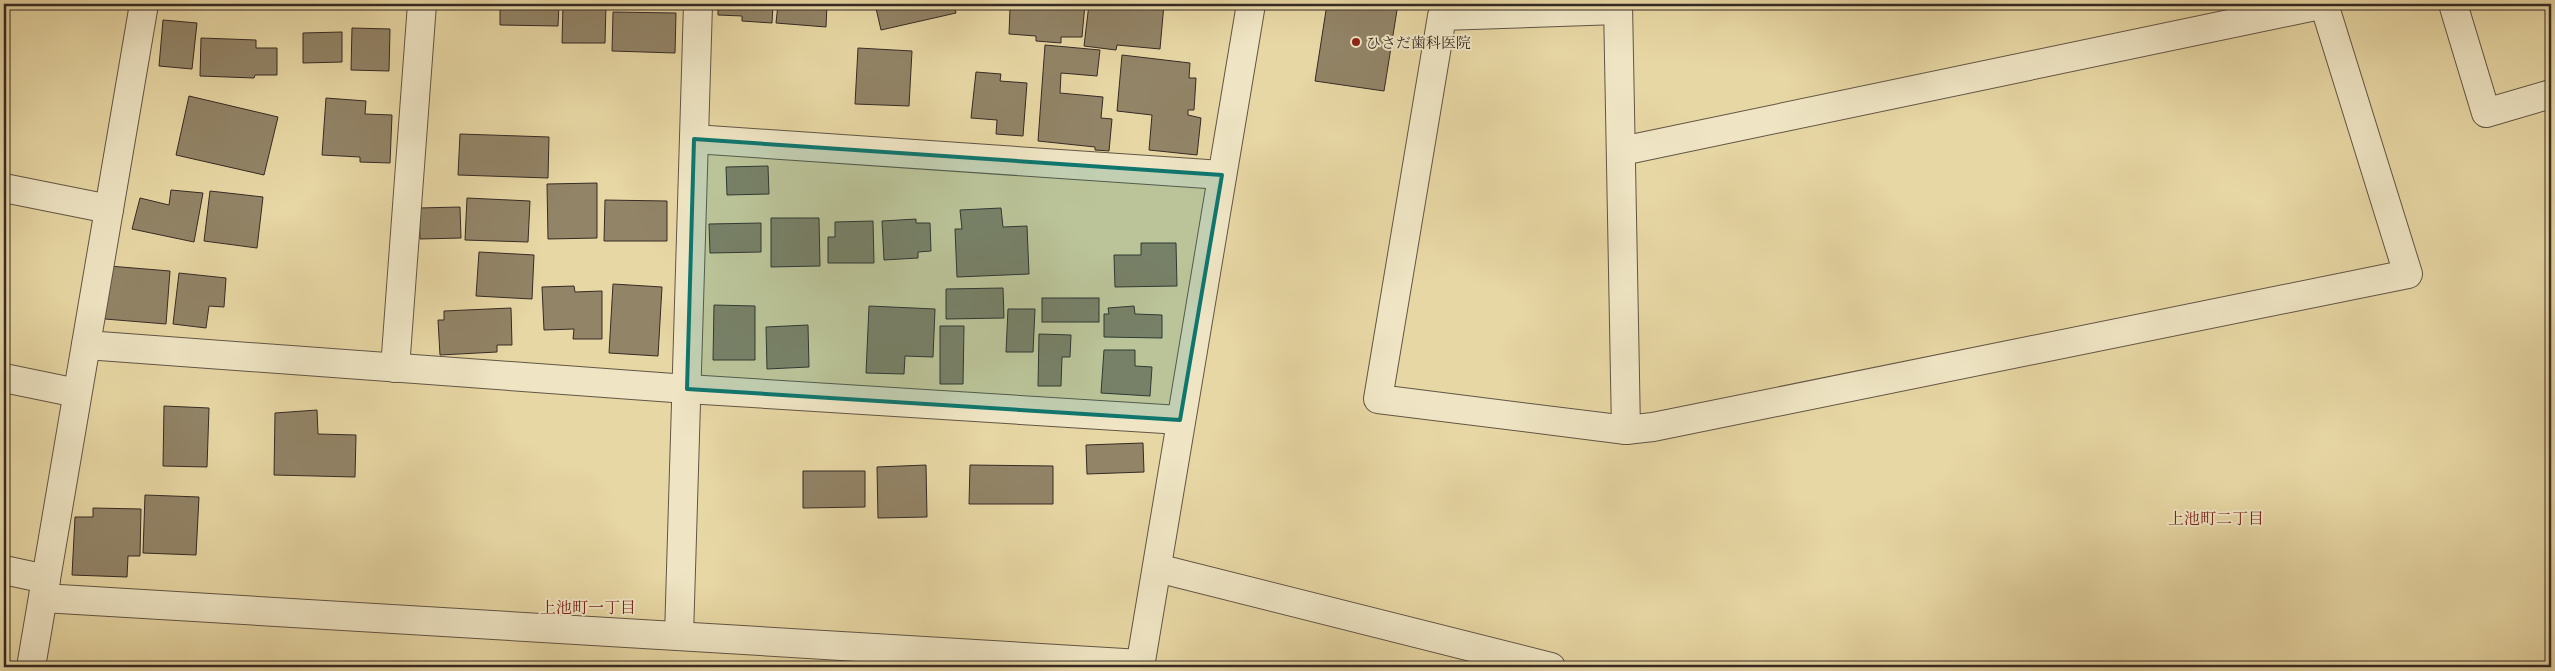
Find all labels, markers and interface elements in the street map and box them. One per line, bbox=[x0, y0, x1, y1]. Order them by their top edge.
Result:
place label: ひさだ歯科医院 bbox=[1366, 33, 1471, 52]
marker: ひさだ歯科医院 bbox=[1350, 36, 1362, 48]
district label: 上池町二丁目 bbox=[2168, 508, 2264, 528]
district label: 上池町一丁目 bbox=[540, 597, 636, 617]

